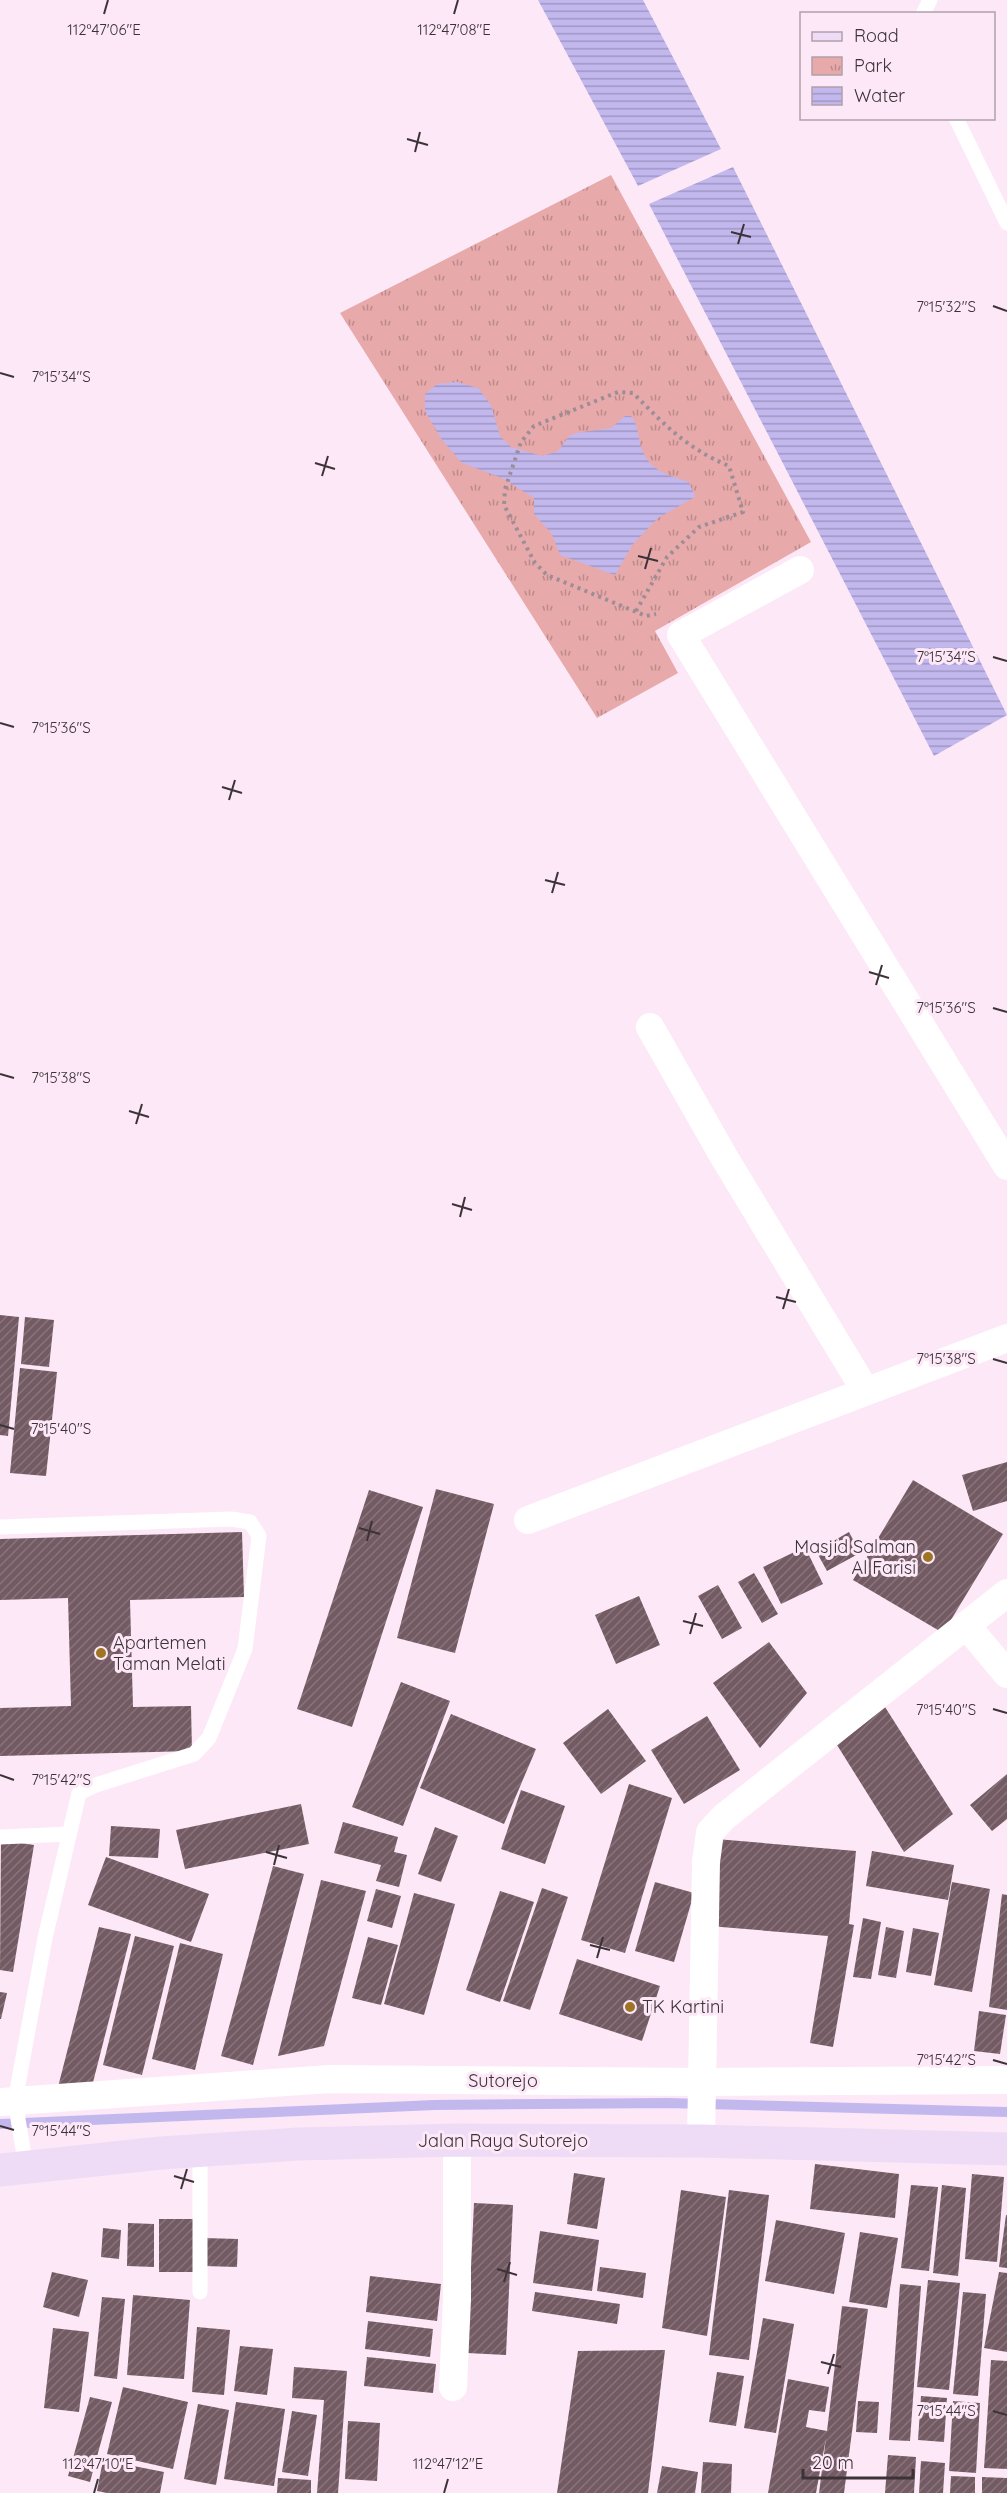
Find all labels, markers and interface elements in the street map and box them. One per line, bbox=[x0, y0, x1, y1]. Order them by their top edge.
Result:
legend bbox=[800, 12, 995, 120]
text: 112°47'06"E bbox=[67, 20, 141, 39]
text: 112°47'08"E bbox=[417, 20, 491, 39]
text: Road bbox=[854, 24, 899, 47]
text: Park bbox=[854, 54, 892, 77]
text: Water bbox=[854, 84, 905, 107]
text: 7°15'32"S bbox=[916, 297, 976, 316]
text: 7°15'34"S bbox=[31, 367, 91, 386]
text: 7°15'34"S bbox=[916, 647, 976, 666]
text: 7°15'36"S bbox=[31, 718, 91, 737]
text: 7°15'36"S bbox=[916, 998, 976, 1017]
text: 7°15'38"S bbox=[31, 1068, 91, 1087]
text: 7°15'38"S bbox=[916, 1349, 976, 1368]
text: 7°15'40"S bbox=[31, 1419, 91, 1438]
place label: Masjid Salman Al Farisi bbox=[794, 1535, 916, 1579]
marker: Masjid Salman Al Farisi bbox=[921, 1550, 935, 1564]
place label: Apartemen Taman Melati bbox=[113, 1631, 226, 1675]
marker: Apartemen Taman Melati bbox=[94, 1646, 108, 1660]
text: 7°15'40"S bbox=[916, 1700, 976, 1719]
text: 7°15'42"S bbox=[31, 1770, 91, 1789]
place label: TK Kartini bbox=[642, 1995, 724, 2018]
marker: TK Kartini bbox=[623, 2000, 637, 2014]
text: 7°15'42"S bbox=[916, 2050, 976, 2069]
street label: Sutorejo bbox=[468, 2069, 538, 2092]
text: 7°15'44"S bbox=[31, 2121, 91, 2140]
street label: Jalan Raya Sutorejo bbox=[418, 2129, 588, 2152]
text: 7°15'44"S bbox=[916, 2401, 976, 2420]
scale bar bbox=[803, 2442, 912, 2480]
text: 20 m bbox=[812, 2451, 854, 2474]
text: 112°47'10"E bbox=[62, 2454, 134, 2473]
text: 112°47'12"E bbox=[413, 2454, 483, 2473]

